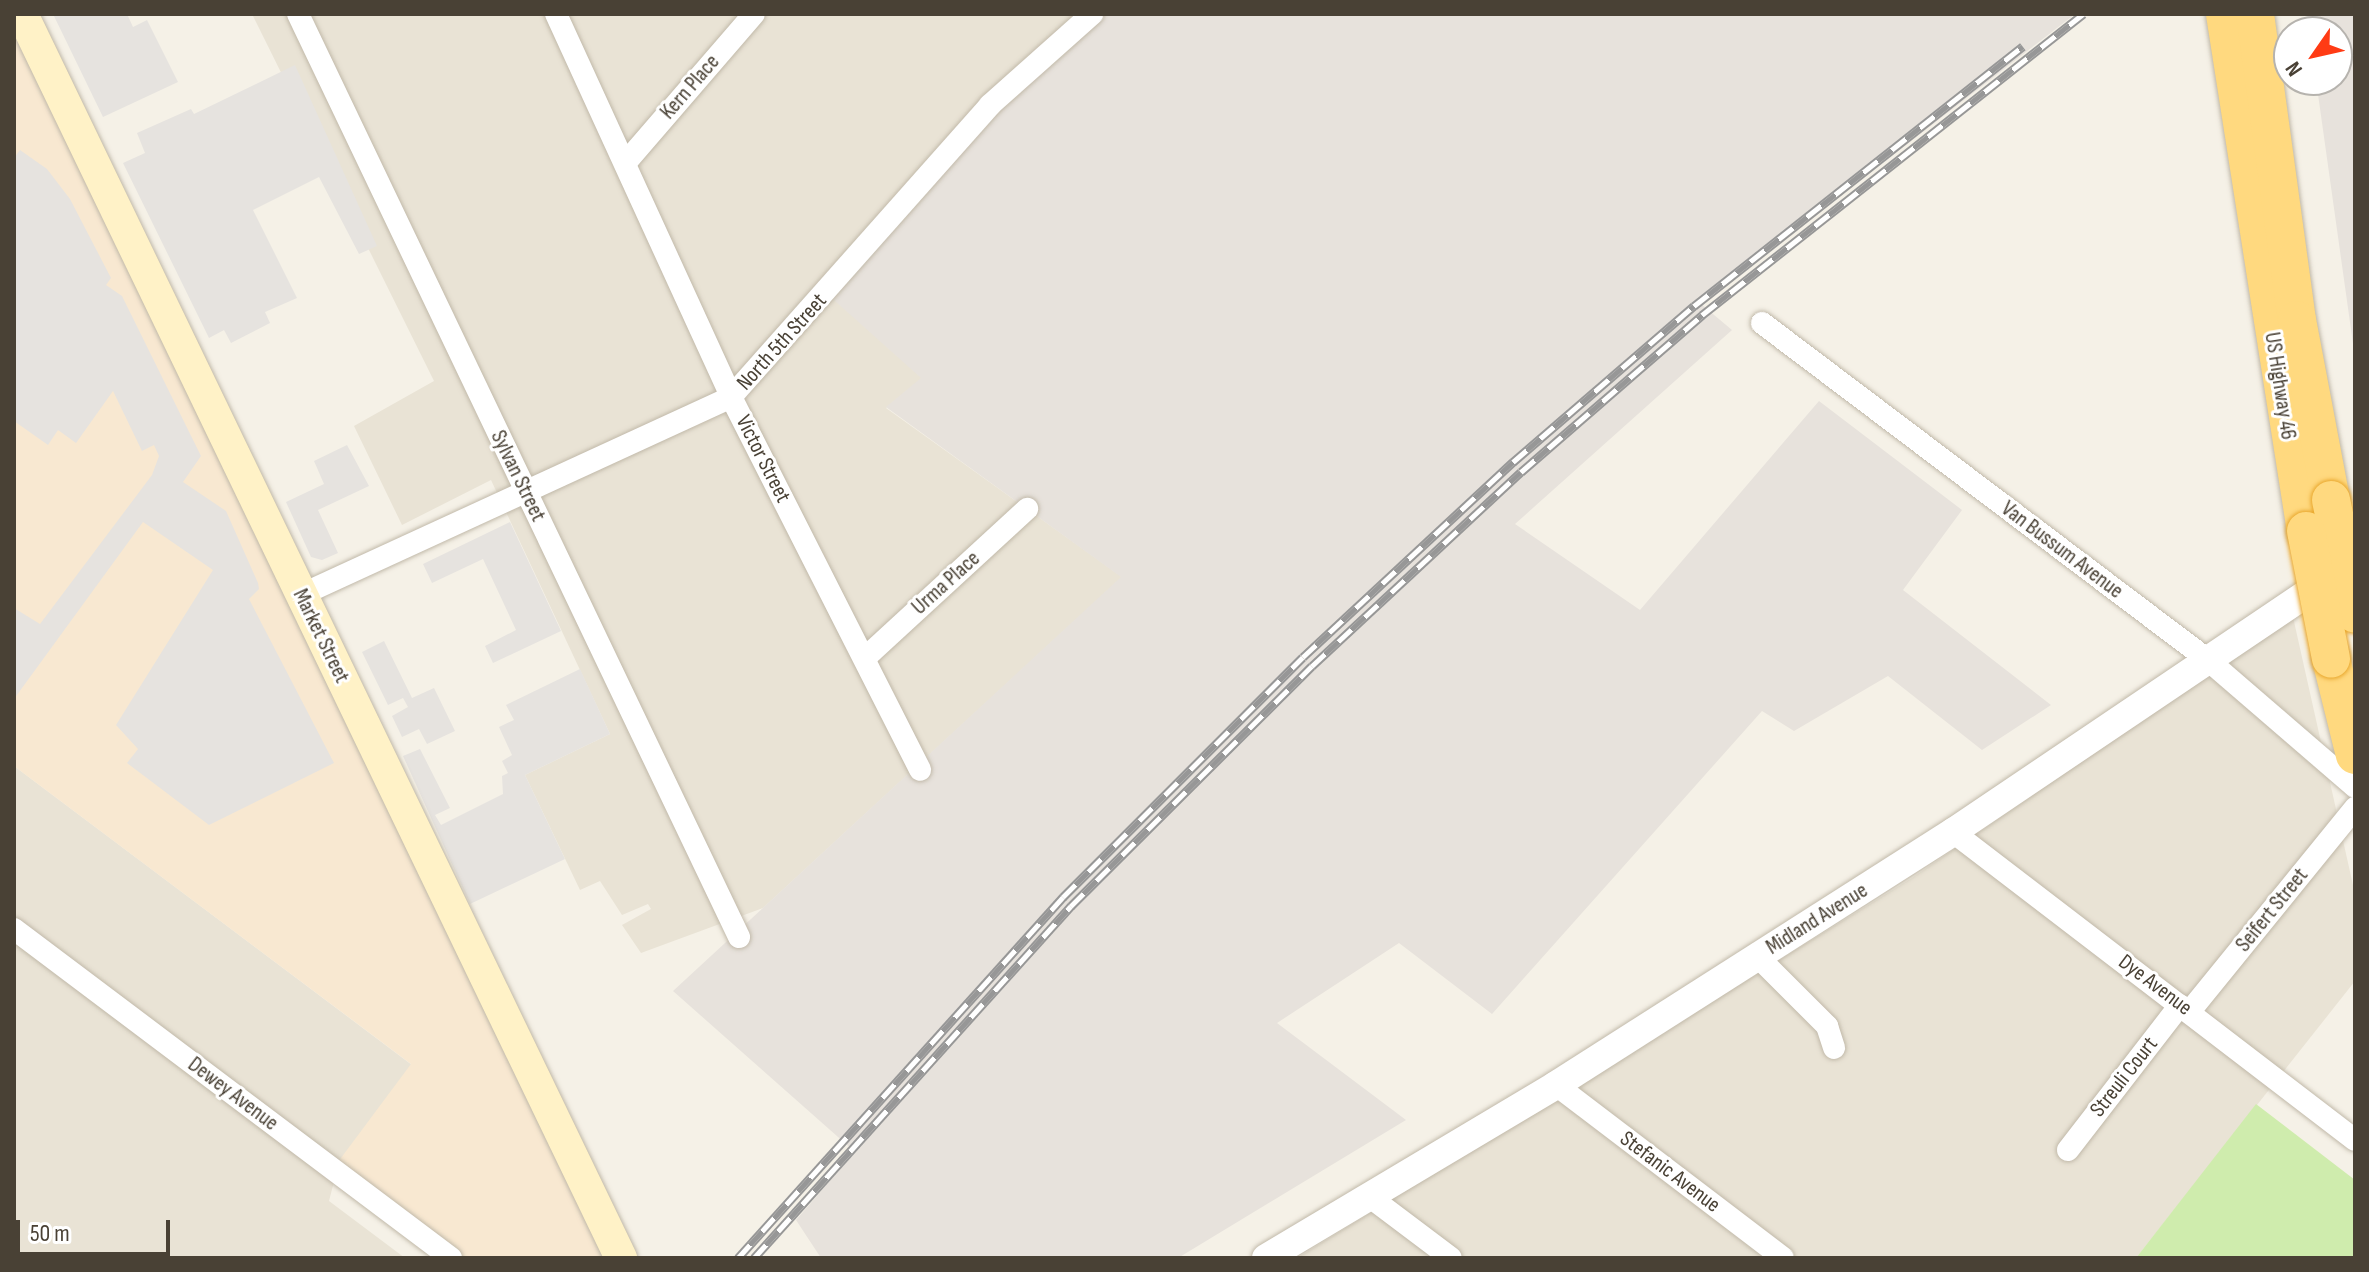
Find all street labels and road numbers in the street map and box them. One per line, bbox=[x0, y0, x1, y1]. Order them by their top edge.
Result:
street label: Kern Place bbox=[655, 49, 725, 125]
street label: North 5th Street bbox=[732, 288, 832, 396]
street label: US Highway 46 bbox=[2258, 330, 2302, 442]
street label: Victor Street bbox=[730, 411, 796, 507]
street label: Sylvan Street bbox=[485, 426, 551, 526]
street label: Van Bussum Avenue bbox=[1996, 496, 2128, 604]
street label: Urma Place bbox=[906, 546, 986, 620]
street label: Market Street bbox=[287, 585, 355, 687]
street label: Seifert Street bbox=[2230, 863, 2314, 957]
street label: Midland Avenue bbox=[1761, 877, 1873, 961]
street label: Dye Avenue bbox=[2113, 949, 2197, 1021]
street label: Streuli Court bbox=[2085, 1032, 2163, 1122]
street label: Dewey Avenue bbox=[183, 1051, 283, 1137]
street label: Stefanic Avenue bbox=[1615, 1126, 1725, 1218]

